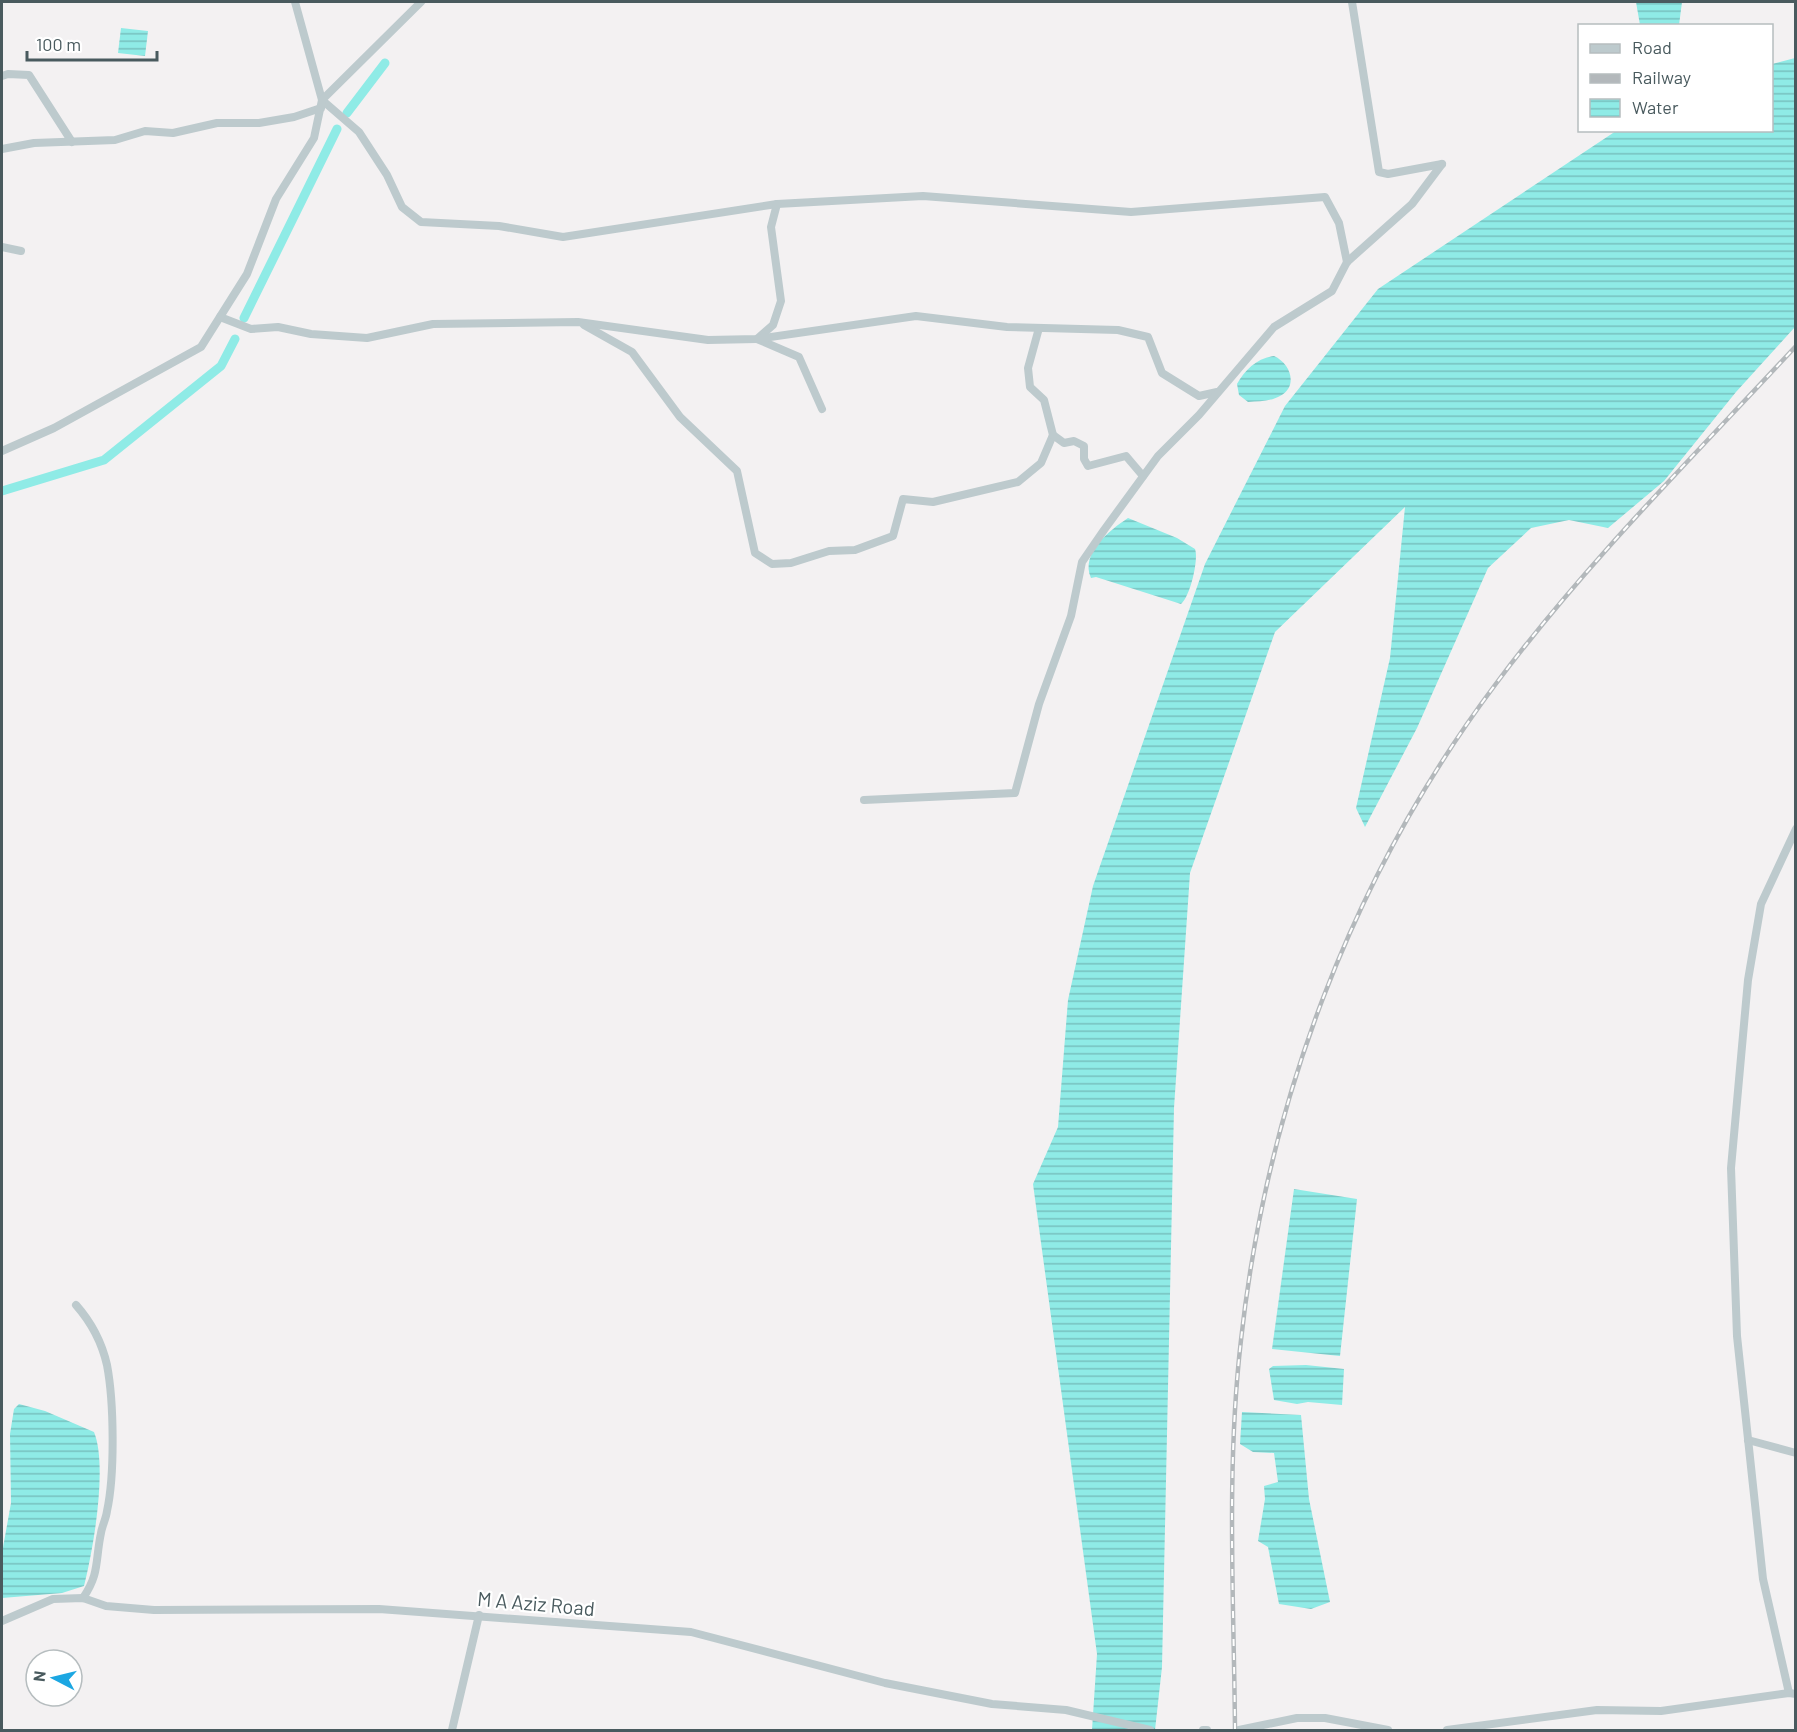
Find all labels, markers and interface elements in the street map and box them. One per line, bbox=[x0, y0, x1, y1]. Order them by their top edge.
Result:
scale bar bbox=[27, 24, 158, 62]
legend bbox=[1578, 24, 1773, 132]
text: 100 m bbox=[36, 33, 81, 55]
text: Road bbox=[1632, 36, 1672, 58]
text: Railway bbox=[1632, 66, 1691, 88]
text: Water bbox=[1632, 96, 1679, 118]
street label: M A Aziz Road bbox=[476, 1586, 596, 1620]
north arrow bbox=[24, 1648, 84, 1708]
text: N bbox=[29, 1670, 49, 1683]

